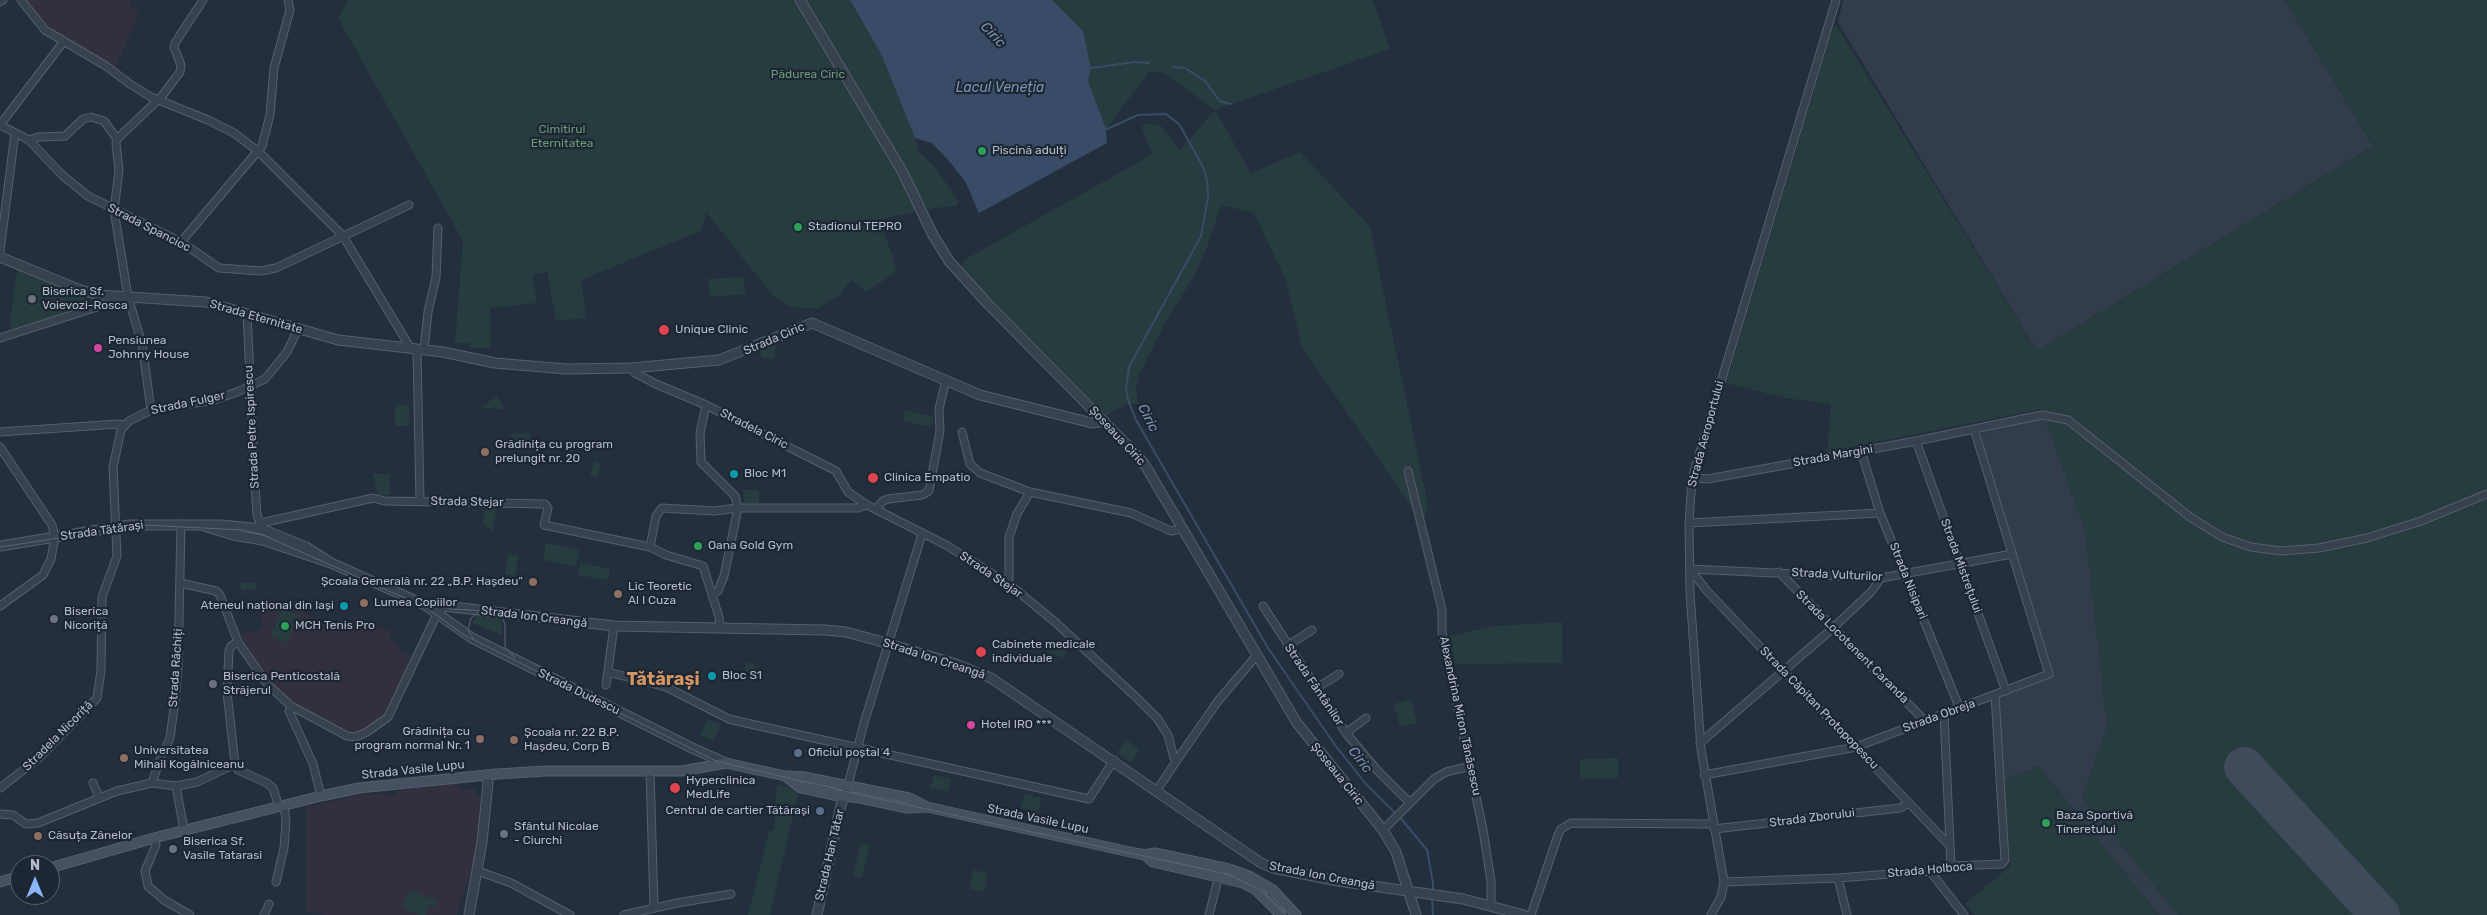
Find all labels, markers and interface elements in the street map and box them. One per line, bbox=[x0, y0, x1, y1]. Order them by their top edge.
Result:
water label: Ciric bbox=[977, 19, 1009, 51]
park label: Pădurea Ciric bbox=[771, 68, 845, 82]
water label: Lacul Veneția bbox=[956, 80, 1044, 96]
park label: Cimitirul Eternitatea bbox=[531, 123, 593, 151]
place label: Piscină adulți bbox=[992, 144, 1067, 158]
marker: Piscină adulți bbox=[976, 145, 988, 157]
street label: Strada Spancioc bbox=[105, 201, 193, 255]
place label: Stadionul TEPRO bbox=[808, 220, 902, 234]
marker: Stadionul TEPRO bbox=[792, 221, 804, 233]
place label: Biserica Sf. Voievozi-Rosca bbox=[42, 285, 128, 313]
marker: Biserica Sf. Voievozi-Rosca bbox=[26, 293, 38, 305]
street label: Strada Eternitate bbox=[208, 297, 304, 337]
street label: Strada Ciric bbox=[741, 320, 807, 358]
marker: Unique Clinic bbox=[657, 323, 671, 337]
place label: Unique Clinic bbox=[675, 323, 748, 337]
place label: Pensiunea Johnny House bbox=[108, 334, 189, 362]
marker: Pensiunea Johnny House bbox=[92, 342, 104, 354]
street label: Strada Petre Ispirescu bbox=[242, 365, 262, 489]
street label: Strada Aeroportului bbox=[1685, 379, 1727, 489]
street label: Strada Fulger bbox=[150, 388, 226, 418]
water label: Ciric bbox=[1134, 401, 1162, 435]
street label: Șoseaua Ciric bbox=[1086, 403, 1148, 469]
street label: Stradela Ciric bbox=[718, 406, 790, 452]
place label: Grădinița cu program prelungit nr. 20 bbox=[495, 438, 613, 466]
street label: Strada Margini bbox=[1792, 442, 1874, 470]
marker: Grădinița cu program prelungit nr. 20 bbox=[479, 446, 491, 458]
place label: Bloc M1 bbox=[744, 467, 786, 481]
marker: Bloc M1 bbox=[728, 468, 740, 480]
marker: Clinica Empatio bbox=[866, 471, 880, 485]
place label: Clinica Empatio bbox=[884, 471, 970, 485]
street label: Strada Stejar bbox=[430, 494, 504, 510]
street label: Strada Mistrețului bbox=[1937, 517, 1985, 615]
street label: Strada Tătărași bbox=[60, 518, 144, 544]
place label: Oana Gold Gym bbox=[708, 539, 793, 553]
marker: Oana Gold Gym bbox=[692, 540, 704, 552]
street label: Strada Nisipari bbox=[1886, 541, 1930, 621]
street label: Strada Stejar bbox=[957, 549, 1025, 601]
street label: Strada Vulturilor bbox=[1791, 565, 1883, 585]
place label: Școala Generală nr. 22 „B.P. Hașdeu” bbox=[321, 575, 523, 589]
marker: Școala Generală nr. 22 „B.P. Hașdeu” bbox=[527, 576, 539, 588]
place label: Lic Teoretic Al I Cuza bbox=[628, 580, 692, 608]
marker: Lic Teoretic Al I Cuza bbox=[612, 588, 624, 600]
street label: Strada Locotenent Caranda bbox=[1793, 588, 1911, 706]
place label: Lumea Copiilor bbox=[374, 596, 457, 610]
marker: Lumea Copiilor bbox=[358, 597, 370, 609]
place label: Ateneul național din Iași bbox=[201, 599, 334, 613]
marker: Ateneul național din Iași bbox=[338, 600, 350, 612]
street label: Strada Ion Creangă bbox=[480, 603, 588, 631]
place label: Biserica Nicoriță bbox=[64, 605, 108, 633]
marker: Biserica Nicoriță bbox=[48, 613, 60, 625]
place label: MCH Tenis Pro bbox=[295, 619, 375, 633]
marker: MCH Tenis Pro bbox=[279, 620, 291, 632]
street label: Strada Răchiți bbox=[166, 628, 186, 708]
street label: Alexandrina Miron Tănăsescu bbox=[1436, 635, 1484, 797]
street label: Strada Ion Creangă bbox=[881, 636, 987, 682]
place label: Cabinete medicale individuale bbox=[992, 638, 1095, 666]
street label: Strada Fântânilor bbox=[1281, 641, 1347, 729]
street label: Strada Căpitan Protopopescu bbox=[1757, 644, 1881, 772]
marker: Cabinete medicale individuale bbox=[974, 645, 988, 659]
street label: Strada Dudescu bbox=[536, 666, 622, 718]
district label: Tătărași bbox=[626, 669, 700, 691]
place label: Bloc S1 bbox=[722, 669, 762, 683]
place label: Biserica Penticostală Străjerul bbox=[223, 670, 340, 698]
marker: Bloc S1 bbox=[706, 670, 718, 682]
marker: Biserica Penticostală Străjerul bbox=[207, 678, 219, 690]
street label: Strada Obreja bbox=[1901, 696, 1977, 736]
street label: Stradela Nicoriță bbox=[20, 698, 96, 774]
place label: Hotel IRO *** bbox=[981, 718, 1052, 732]
marker: Hotel IRO *** bbox=[965, 719, 977, 731]
place label: Grădinița cu program normal Nr. 1 bbox=[354, 725, 470, 753]
place label: Școala nr. 22 B.P. Hașdeu, Corp B bbox=[524, 726, 619, 754]
marker: Grădinița cu program normal Nr. 1 bbox=[474, 733, 486, 745]
marker: Școala nr. 22 B.P. Hașdeu, Corp B bbox=[508, 734, 520, 746]
street label: Șoseaua Ciric bbox=[1308, 740, 1366, 808]
water label: Ciric bbox=[1344, 743, 1376, 777]
place label: Universitatea Mihail Kogălniceanu bbox=[134, 744, 244, 772]
place label: Oficiul poștal 4 bbox=[808, 746, 890, 760]
marker: Oficiul poștal 4 bbox=[792, 747, 804, 759]
marker: Universitatea Mihail Kogălniceanu bbox=[118, 752, 130, 764]
street label: Strada Vasile Lupu bbox=[361, 757, 465, 783]
place label: Hyperclinica MedLife bbox=[686, 774, 755, 802]
marker: Hyperclinica MedLife bbox=[668, 781, 682, 795]
street label: Strada Vasile Lupu bbox=[986, 801, 1090, 837]
place label: Centrul de cartier Tătărași bbox=[666, 804, 810, 818]
marker: Centrul de cartier Tătărași bbox=[814, 805, 826, 817]
street label: Strada Zborului bbox=[1768, 806, 1856, 830]
street label: Strada Han Tătar bbox=[812, 808, 848, 902]
place label: Baza Sportivă Tineretului bbox=[2056, 809, 2133, 837]
marker: Baza Sportivă Tineretului bbox=[2040, 817, 2052, 829]
place label: Sfântul Nicolae - Ciurchi bbox=[514, 820, 599, 848]
marker: Sfântul Nicolae - Ciurchi bbox=[498, 828, 510, 840]
place label: Căsuța Zânelor bbox=[48, 829, 132, 843]
marker: Căsuța Zânelor bbox=[32, 830, 44, 842]
place label: Biserica Sf. Vasile Tatarasi bbox=[183, 835, 262, 863]
marker: Biserica Sf. Vasile Tatarasi bbox=[167, 843, 179, 855]
north arrow bbox=[10, 855, 60, 905]
text: N bbox=[30, 857, 40, 874]
street label: Strada Ion Creangă bbox=[1268, 859, 1376, 893]
street label: Strada Holboca bbox=[1887, 859, 1973, 881]

